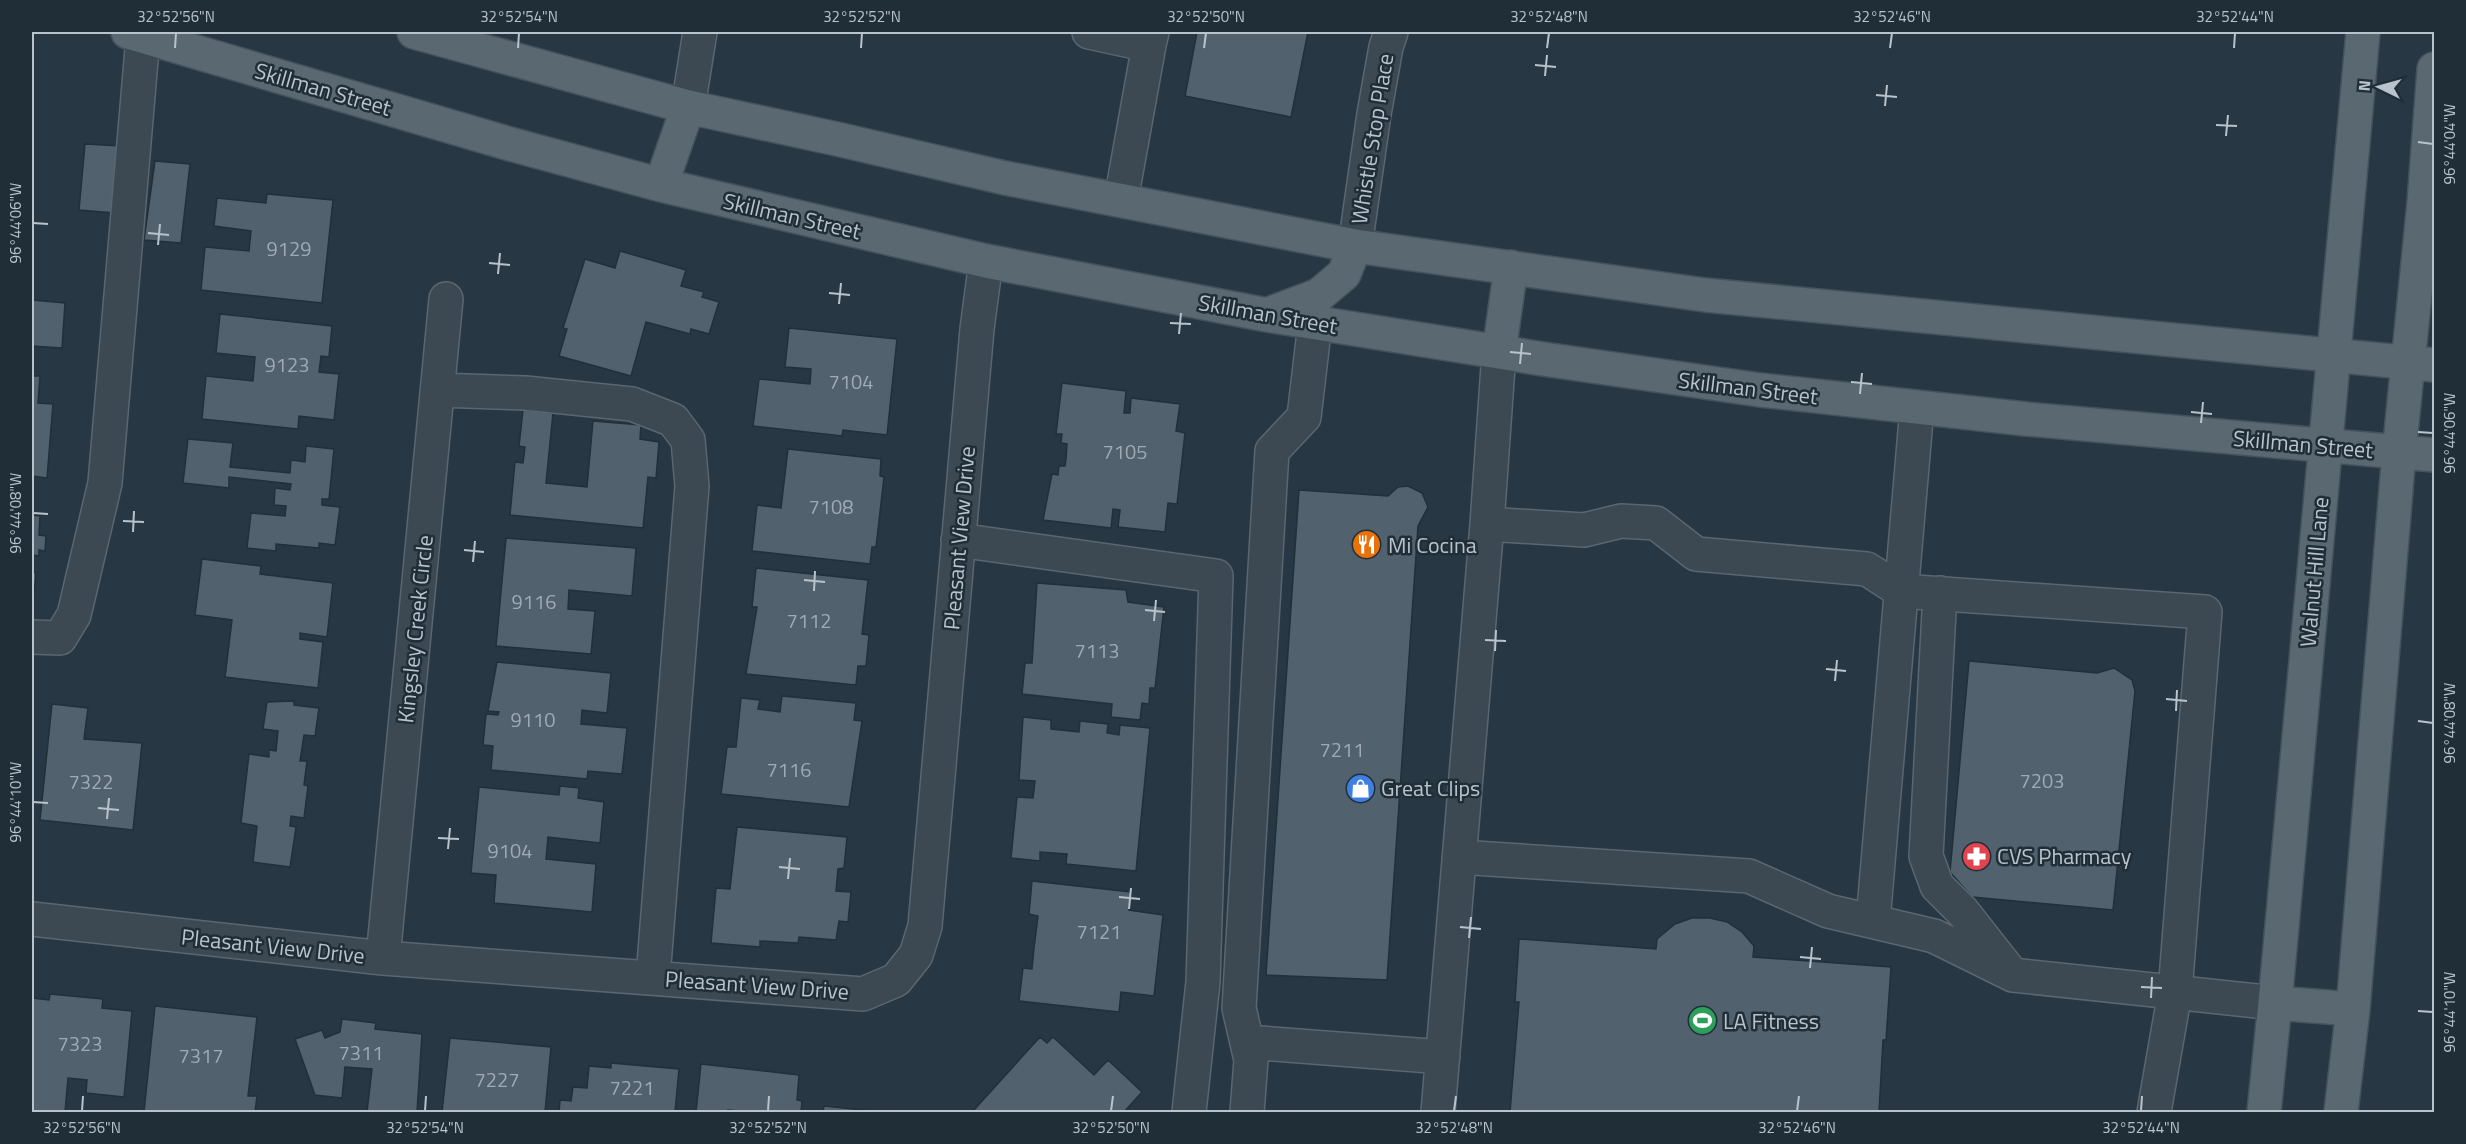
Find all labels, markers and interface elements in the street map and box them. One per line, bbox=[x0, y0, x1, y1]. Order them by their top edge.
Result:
text: 32°52'56"N bbox=[137, 5, 215, 28]
text: 32°52'54"N bbox=[480, 5, 558, 28]
text: 32°52'52"N bbox=[823, 5, 901, 28]
text: 32°52'50"N bbox=[1167, 5, 1245, 28]
text: 32°52'48"N bbox=[1510, 5, 1588, 28]
text: 32°52'46"N bbox=[1853, 5, 1931, 28]
text: 32°52'44"N bbox=[2196, 5, 2274, 28]
street label: Whistle Stop Place bbox=[1342, 51, 1402, 227]
street label: Skillman Street bbox=[251, 53, 395, 125]
north arrow bbox=[2349, 57, 2409, 117]
text: N bbox=[2352, 79, 2376, 92]
text: 96°44'04"W bbox=[2438, 104, 2461, 184]
text: 96°44'06"W bbox=[4, 183, 27, 263]
street label: Skillman Street bbox=[720, 184, 864, 248]
house number: 9129 bbox=[267, 233, 311, 264]
street label: Skillman Street bbox=[1196, 285, 1340, 343]
house number: 9123 bbox=[265, 349, 309, 380]
street label: Skillman Street bbox=[1676, 363, 1820, 413]
house number: 7104 bbox=[829, 366, 873, 397]
text: 96°44'06"W bbox=[2438, 393, 2461, 473]
street label: Skillman Street bbox=[2232, 421, 2375, 467]
house number: 7105 bbox=[1103, 436, 1147, 467]
street label: Pleasant View Drive bbox=[934, 445, 984, 631]
text: 96°44'08"W bbox=[4, 473, 27, 553]
house number: 7108 bbox=[809, 491, 853, 522]
street label: Walnut Hill Lane bbox=[2291, 496, 2337, 648]
place label: Mi Cocina bbox=[1388, 528, 1477, 562]
restaurant icon: Mi Cocina bbox=[1351, 529, 1383, 561]
street label: Kingsley Creek Circle bbox=[388, 533, 442, 725]
house number: 9116 bbox=[512, 586, 556, 617]
house number: 7112 bbox=[787, 605, 831, 636]
house number: 7113 bbox=[1075, 635, 1119, 666]
text: 96°44'08"W bbox=[2438, 683, 2461, 763]
house number: 9110 bbox=[511, 704, 555, 735]
house number: 7211 bbox=[1320, 734, 1364, 765]
house number: 7116 bbox=[767, 754, 811, 785]
text: 96°44'10"W bbox=[4, 762, 27, 842]
house number: 7203 bbox=[2020, 765, 2064, 796]
house number: 7322 bbox=[69, 766, 113, 797]
place label: Great Clips bbox=[1381, 771, 1480, 805]
shop icon: Great Clips bbox=[1344, 772, 1376, 804]
house number: 9104 bbox=[488, 835, 532, 866]
place label: CVS Pharmacy bbox=[1997, 839, 2132, 873]
pharmacy icon: CVS Pharmacy bbox=[1960, 840, 1992, 872]
house number: 7121 bbox=[1077, 916, 1121, 947]
street label: Pleasant View Drive bbox=[180, 919, 366, 973]
street label: Pleasant View Drive bbox=[664, 962, 850, 1008]
text: 96°44'10"W bbox=[2438, 972, 2461, 1052]
place label: LA Fitness bbox=[1723, 1004, 1819, 1038]
sports icon: LA Fitness bbox=[1686, 1005, 1718, 1037]
house number: 7323 bbox=[58, 1028, 102, 1059]
house number: 7311 bbox=[339, 1037, 383, 1068]
house number: 7317 bbox=[179, 1040, 223, 1071]
house number: 7227 bbox=[475, 1064, 519, 1095]
house number: 7221 bbox=[610, 1072, 654, 1103]
text: 32°52'56"N bbox=[43, 1116, 121, 1139]
text: 32°52'54"N bbox=[386, 1116, 464, 1139]
text: 32°52'52"N bbox=[729, 1116, 807, 1139]
text: 32°52'50"N bbox=[1072, 1116, 1150, 1139]
text: 32°52'48"N bbox=[1415, 1116, 1493, 1139]
text: 32°52'46"N bbox=[1758, 1116, 1836, 1139]
text: 32°52'44"N bbox=[2102, 1116, 2180, 1139]

